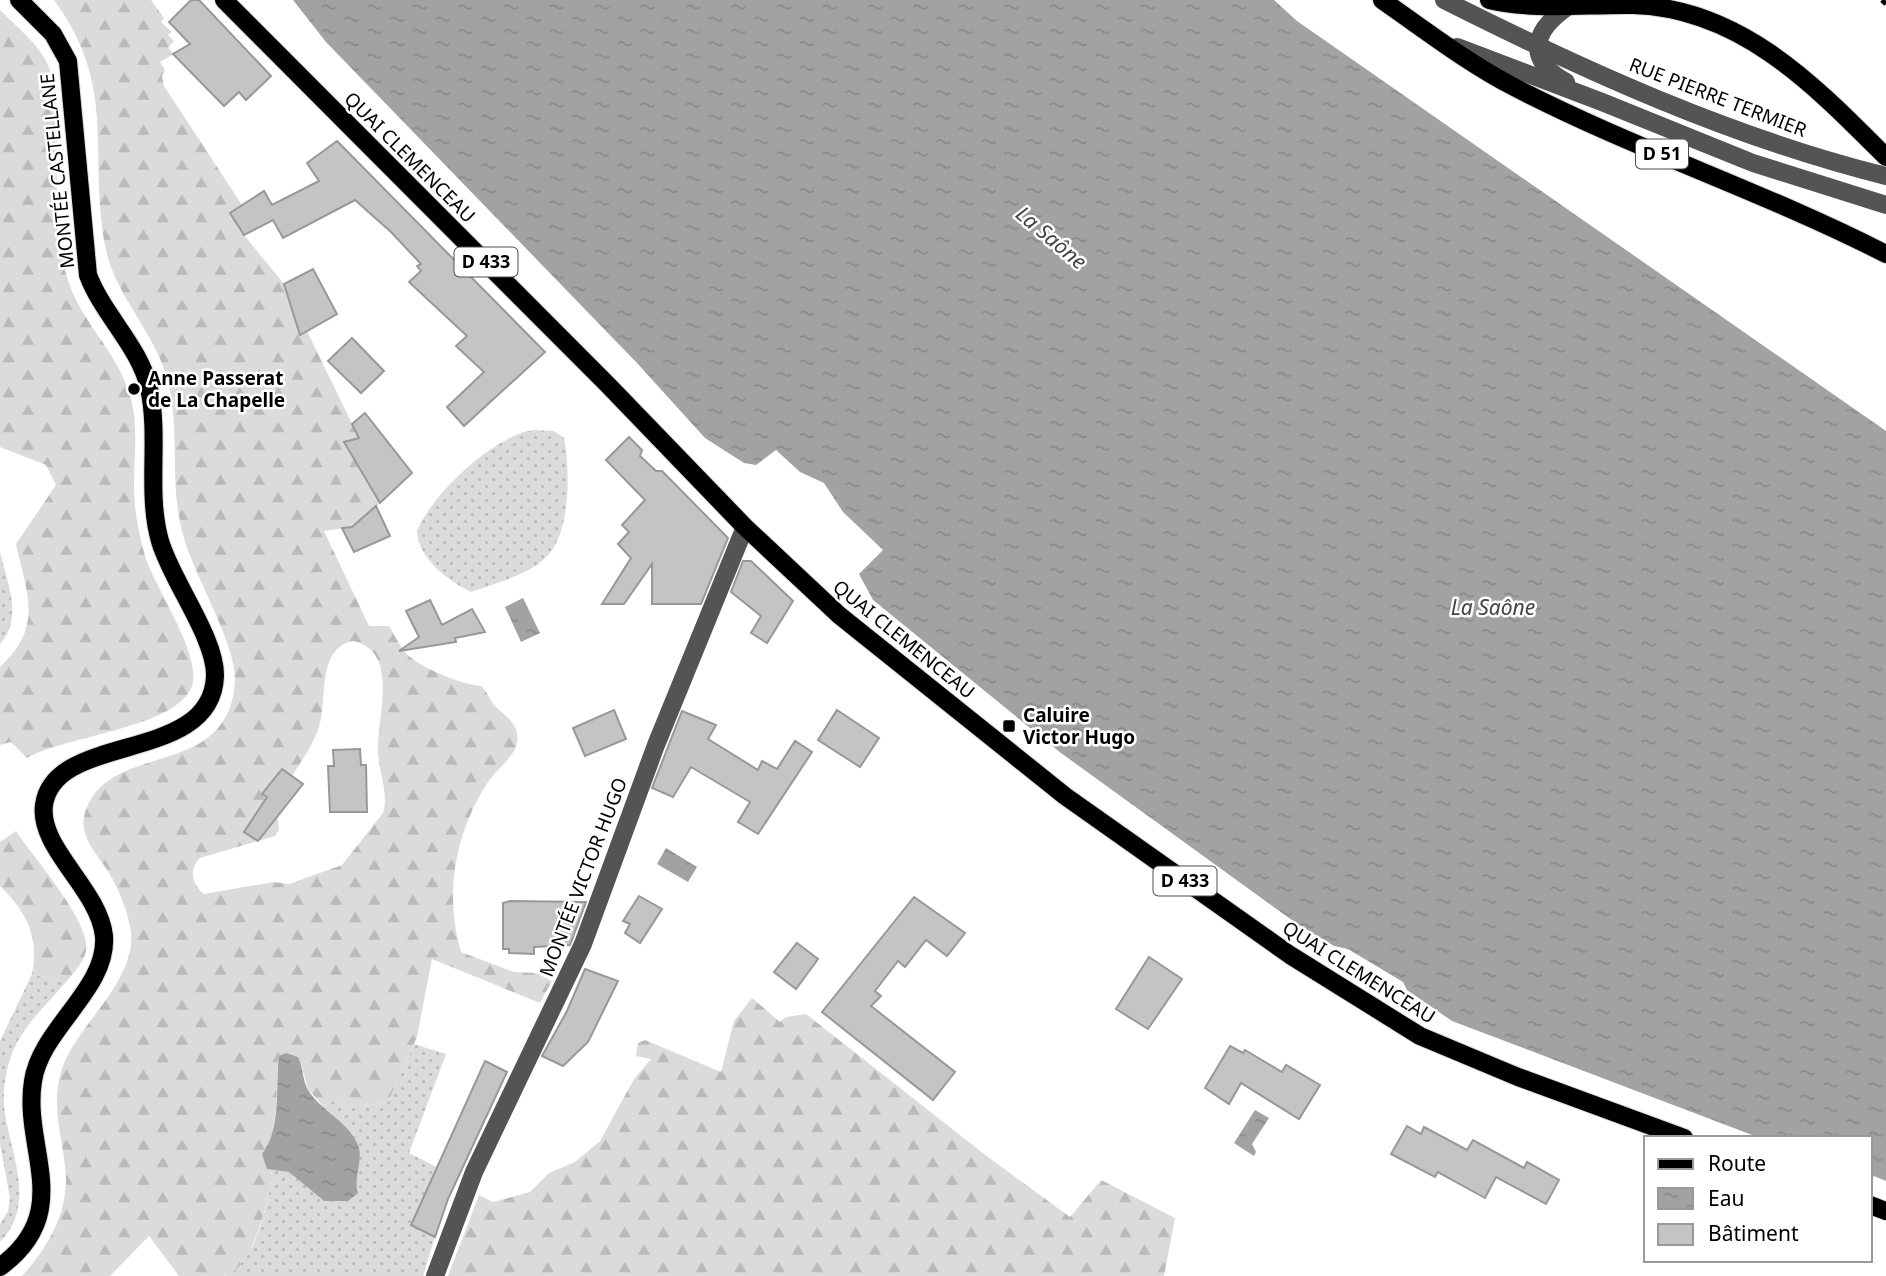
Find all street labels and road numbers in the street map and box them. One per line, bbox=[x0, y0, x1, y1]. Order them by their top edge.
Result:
street label: RUE PIERRE TERMIER bbox=[1626, 51, 1811, 143]
street label: MONTÉE CASTELLANE bbox=[34, 72, 80, 270]
street label: QUAI CLEMENCEAU bbox=[339, 86, 481, 228]
road number: D 51 bbox=[1636, 140, 1688, 168]
road number: D 433 bbox=[454, 248, 518, 276]
street label: QUAI CLEMENCEAU bbox=[828, 574, 980, 704]
street label: MONTÉE VICTOR HUGO bbox=[533, 774, 633, 980]
road number: D 433 bbox=[1154, 866, 1216, 896]
street label: QUAI CLEMENCEAU bbox=[1278, 914, 1440, 1030]

